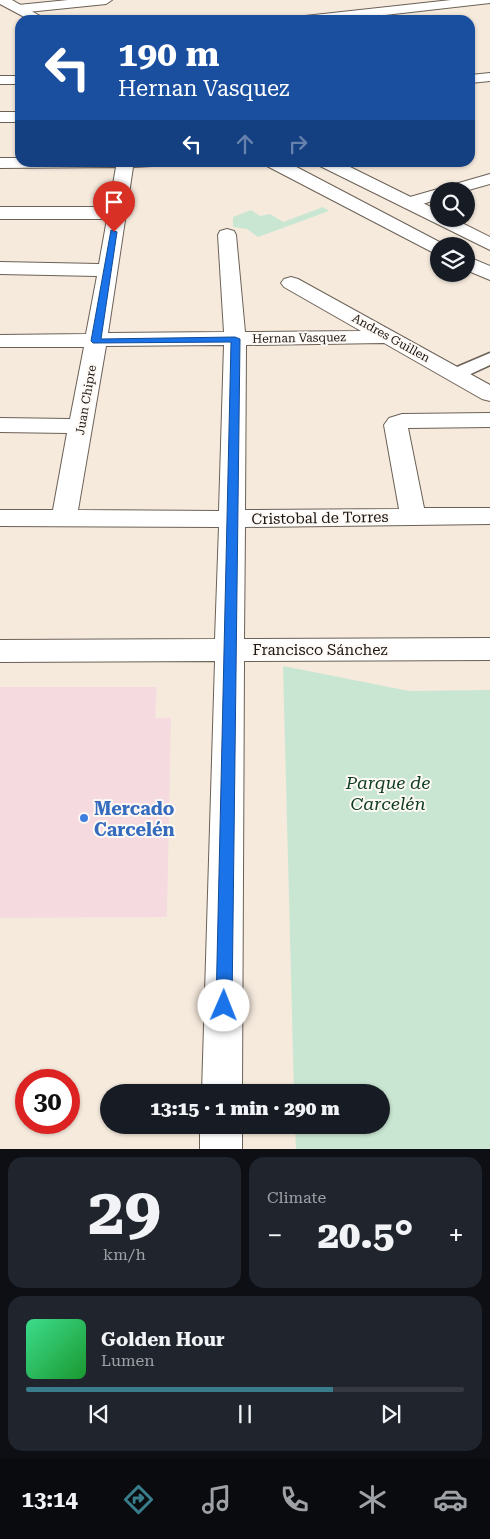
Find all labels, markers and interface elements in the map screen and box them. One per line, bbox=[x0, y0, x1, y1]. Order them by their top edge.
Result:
text: 190 m bbox=[118, 34, 219, 75]
icon: left bbox=[35, 35, 100, 100]
text: Hernan Vasquez bbox=[118, 76, 289, 101]
icon: left bbox=[178, 130, 206, 158]
icon: ahead bbox=[231, 130, 259, 158]
icon: right bbox=[284, 130, 312, 158]
pin bbox=[93, 181, 135, 232]
map controls bbox=[430, 182, 475, 282]
button: search bbox=[430, 182, 475, 227]
icon: arrive bbox=[100, 188, 128, 216]
button: layers bbox=[430, 237, 475, 282]
street label: Andres Guillen bbox=[350, 311, 433, 365]
street label: Hernan Vasquez bbox=[252, 330, 346, 346]
street label: Juan Chipre bbox=[73, 364, 99, 436]
street label: Cristobal de Torres bbox=[251, 508, 389, 528]
street label: Francisco Sánchez bbox=[253, 641, 387, 659]
park label: Parque de Carcelén bbox=[345, 772, 430, 814]
place label: Mercado Carcelén bbox=[94, 798, 175, 840]
marker: Mercado Carcelén bbox=[78, 812, 90, 824]
position arrow bbox=[197, 979, 249, 1031]
speed limit sign: 30 bbox=[15, 1069, 80, 1134]
text: 13:15 · 1 min · 290 m bbox=[150, 1097, 340, 1120]
text: 29 bbox=[88, 1174, 161, 1250]
text: Climate bbox=[267, 1188, 326, 1207]
text: 20.5° bbox=[318, 1213, 413, 1257]
text: − bbox=[267, 1219, 283, 1252]
text: + bbox=[448, 1219, 464, 1252]
text: km/h bbox=[103, 1245, 146, 1264]
text: Golden Hour bbox=[101, 1328, 225, 1351]
text: Lumen bbox=[101, 1351, 155, 1370]
icon: previous bbox=[85, 1400, 113, 1428]
icon: pause bbox=[231, 1400, 259, 1428]
icon: next bbox=[377, 1400, 405, 1428]
icon: directions bbox=[121, 1482, 156, 1517]
icon: music bbox=[199, 1482, 234, 1517]
icon: phone bbox=[277, 1482, 312, 1517]
icon: climate bbox=[355, 1482, 390, 1517]
icon: car bbox=[433, 1482, 468, 1517]
text: 13:14 bbox=[22, 1487, 78, 1512]

